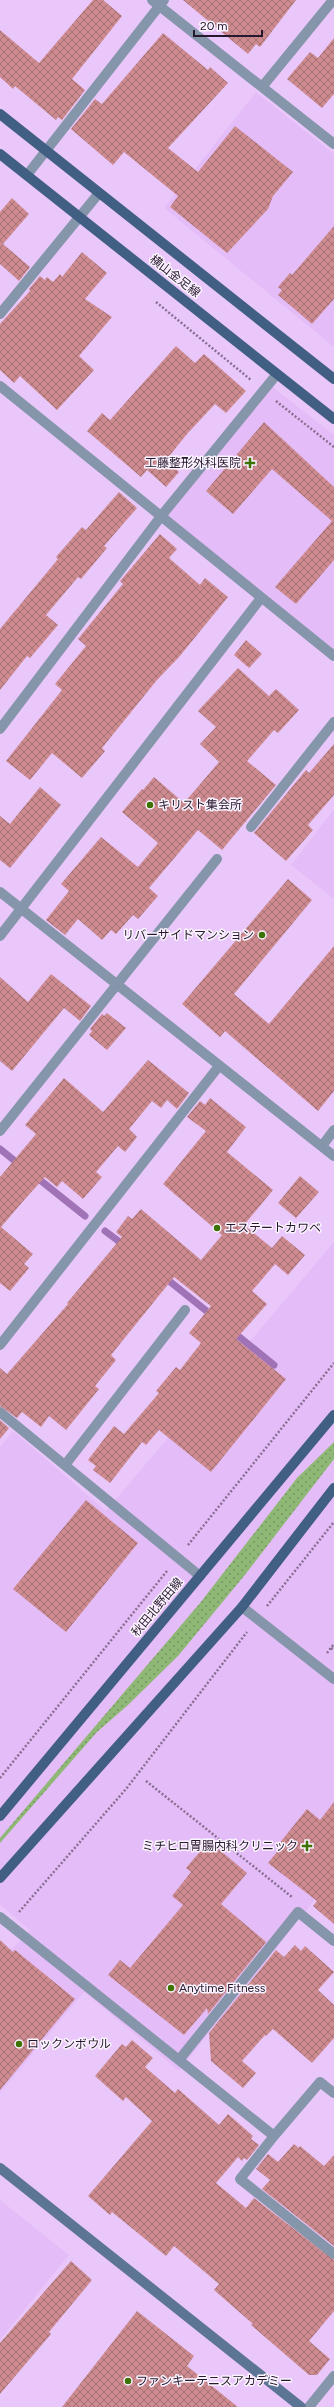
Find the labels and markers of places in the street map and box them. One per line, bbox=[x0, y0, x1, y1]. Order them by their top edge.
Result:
place label: 工藤整形外科医院 bbox=[145, 456, 241, 470]
marker: 工藤整形外科医院 bbox=[244, 457, 256, 469]
place label: キリスト集会所 bbox=[158, 798, 242, 812]
marker: キリスト集会所 bbox=[145, 800, 155, 810]
place label: リバーサイドマンション bbox=[122, 928, 254, 942]
marker: リバーサイドマンション bbox=[257, 930, 267, 940]
place label: エステートカワベ bbox=[225, 1221, 321, 1235]
marker: エステートカワベ bbox=[212, 1223, 222, 1233]
place label: ミチヒロ胃腸内科クリニック bbox=[142, 1839, 298, 1853]
marker: ミチヒロ胃腸内科クリニック bbox=[301, 1840, 313, 1852]
place label: Anytime Fitness bbox=[179, 1981, 266, 1995]
marker: Anytime Fitness bbox=[166, 1983, 176, 1993]
place label: ロックンボウル bbox=[27, 2037, 111, 2051]
marker: ロックンボウル bbox=[14, 2039, 24, 2049]
place label: ファンキーテニスアカデミー bbox=[136, 2374, 292, 2388]
marker: ファンキーテニスアカデミー bbox=[123, 2376, 133, 2386]

